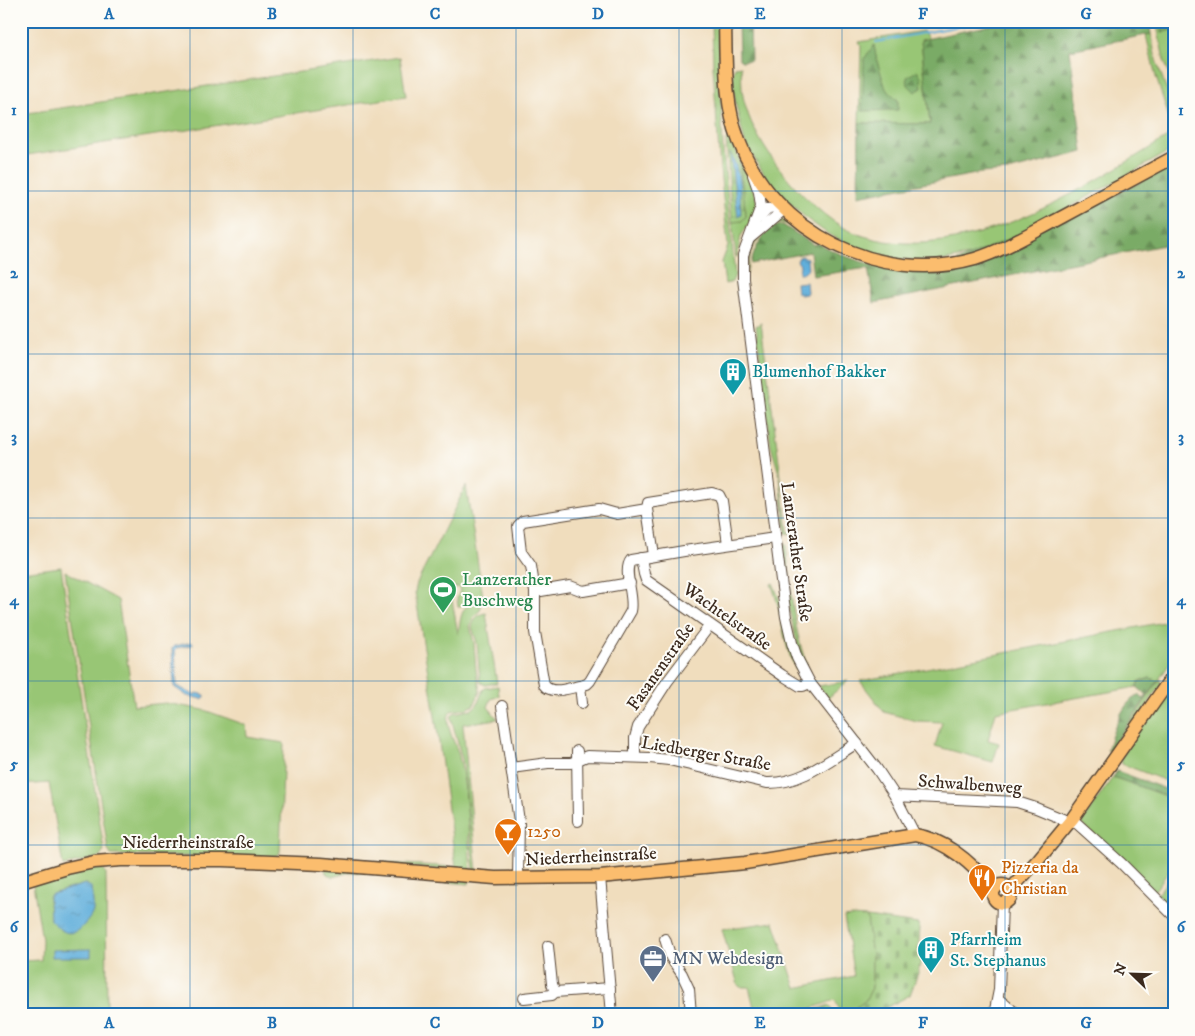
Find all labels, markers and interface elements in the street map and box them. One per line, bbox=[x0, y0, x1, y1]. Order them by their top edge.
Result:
text: A bbox=[103, 4, 115, 24]
text: B bbox=[267, 4, 277, 24]
text: C bbox=[430, 4, 440, 24]
text: D bbox=[592, 4, 604, 24]
text: E bbox=[754, 4, 766, 24]
text: F bbox=[918, 4, 928, 24]
text: G bbox=[1080, 4, 1092, 24]
text: 1 bbox=[11, 100, 17, 120]
text: 1 bbox=[1178, 100, 1184, 120]
text: 2 bbox=[10, 263, 19, 283]
text: 2 bbox=[1177, 263, 1186, 283]
building icon: Blumenhof Bakker bbox=[718, 357, 748, 396]
place label: Blumenhof Bakker bbox=[752, 361, 887, 383]
text: 3 bbox=[11, 427, 17, 447]
text: 3 bbox=[1178, 427, 1184, 447]
street label: Lanzerather Straße bbox=[775, 481, 817, 623]
place label: Lanzerather Buschweg bbox=[462, 569, 551, 612]
sports icon: Lanzerather Buschweg bbox=[428, 575, 458, 614]
street label: Wachtelstraße bbox=[678, 578, 776, 656]
text: 4 bbox=[8, 590, 19, 610]
text: 4 bbox=[1175, 590, 1186, 610]
street label: Fasanenstraße bbox=[623, 619, 699, 715]
street label: Liedberger Straße bbox=[639, 732, 773, 776]
text: 5 bbox=[9, 754, 18, 774]
text: 5 bbox=[1176, 754, 1185, 774]
street label: Schwalbenweg bbox=[917, 770, 1023, 800]
bar icon: 1250 bbox=[493, 817, 523, 856]
place label: 1250 bbox=[527, 821, 561, 843]
street label: Niederrheinstraße bbox=[122, 832, 254, 854]
street label: Niederrheinstraße bbox=[525, 843, 657, 871]
place label: Pizzeria da Christian bbox=[1001, 857, 1079, 900]
restaurant icon: Pizzeria da Christian bbox=[967, 863, 997, 902]
text: 6 bbox=[10, 917, 20, 937]
text: 6 bbox=[1177, 917, 1187, 937]
place label: Pfarrheim St. Stephanus bbox=[950, 929, 1046, 972]
building icon: Pfarrheim St. Stephanus bbox=[916, 935, 946, 974]
office icon: MN Webdesign bbox=[638, 944, 668, 983]
place label: MN Webdesign bbox=[672, 948, 784, 970]
north arrow bbox=[1108, 948, 1158, 998]
text: N bbox=[1110, 960, 1132, 978]
text: A bbox=[103, 1013, 115, 1033]
text: B bbox=[267, 1013, 277, 1033]
text: C bbox=[430, 1013, 440, 1033]
text: D bbox=[592, 1013, 604, 1033]
text: E bbox=[754, 1013, 766, 1033]
text: F bbox=[918, 1013, 928, 1033]
text: G bbox=[1080, 1013, 1092, 1033]

